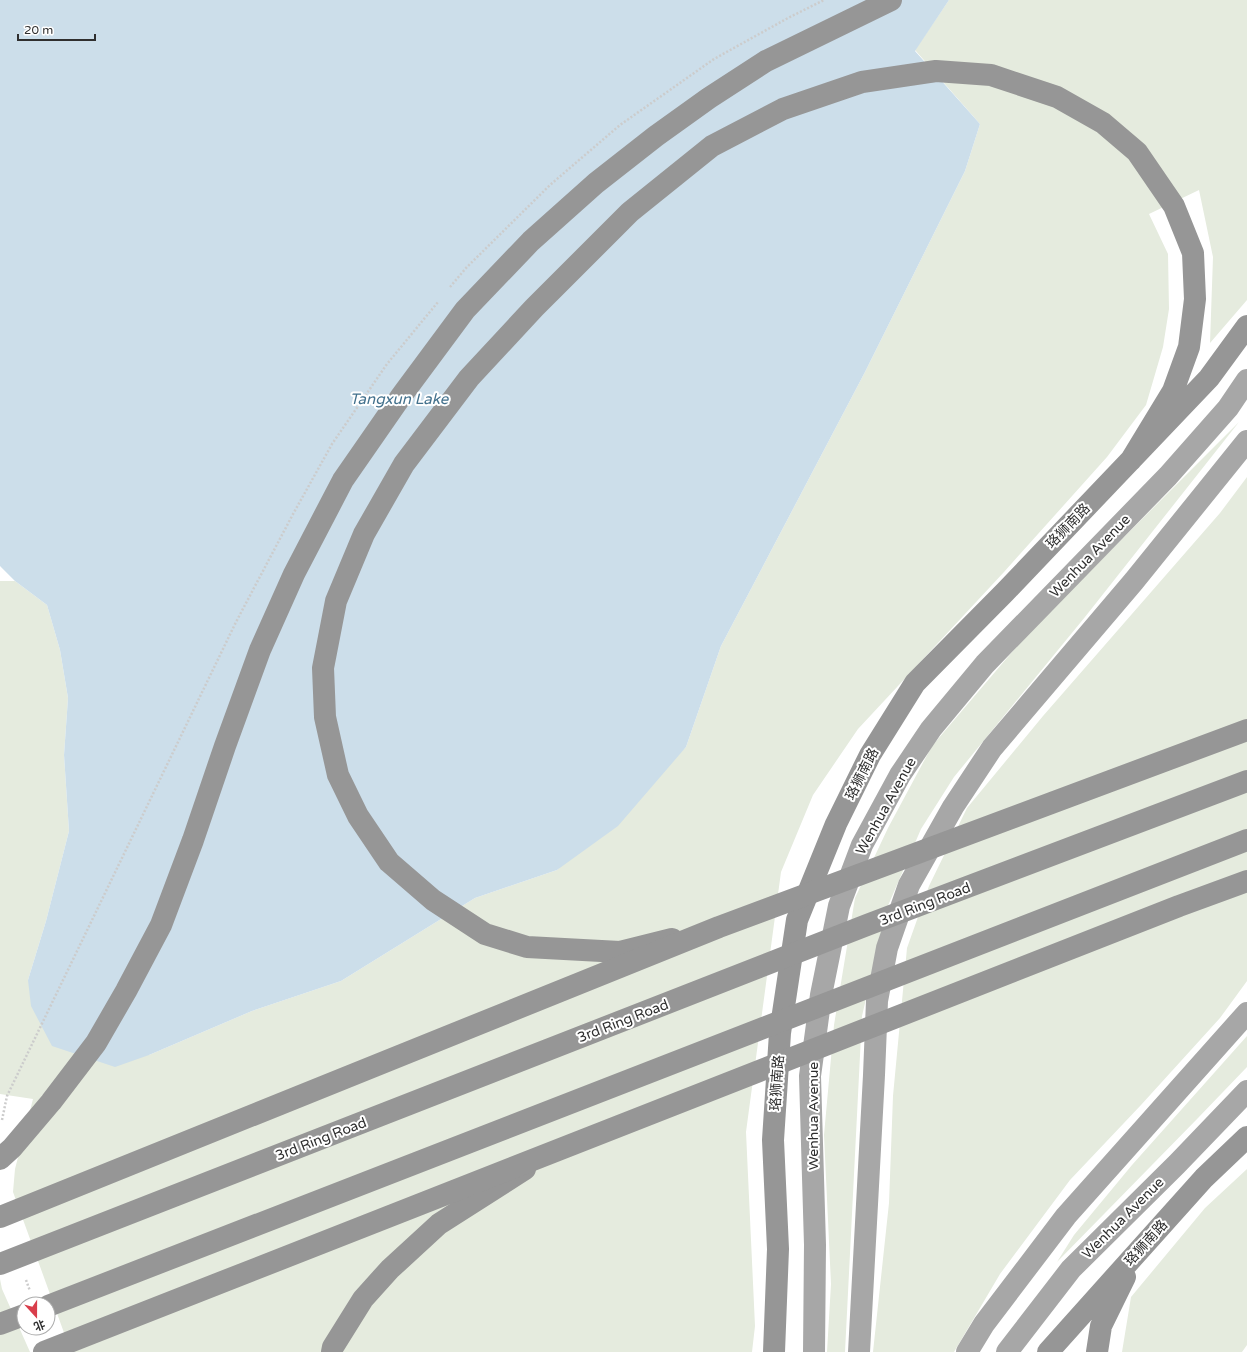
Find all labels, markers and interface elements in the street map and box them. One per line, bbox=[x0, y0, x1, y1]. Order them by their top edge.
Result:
scale bar bbox=[18, 16, 95, 42]
text: 20 m bbox=[24, 23, 53, 37]
water label: Tangxun Lake bbox=[350, 390, 450, 408]
street label: 珞狮南路 bbox=[1042, 500, 1094, 552]
street label: Wenhua Avenue bbox=[1046, 511, 1134, 601]
street label: 珞狮南路 bbox=[842, 745, 882, 803]
street label: Wenhua Avenue bbox=[852, 754, 920, 858]
street label: 3rd Ring Road bbox=[877, 879, 973, 929]
street label: 3rd Ring Road bbox=[575, 996, 671, 1046]
street label: 珞狮南路 bbox=[767, 1054, 787, 1112]
street label: Wenhua Avenue bbox=[805, 1062, 822, 1170]
street label: 3rd Ring Road bbox=[273, 1114, 369, 1164]
street label: Wenhua Avenue bbox=[1079, 1174, 1167, 1262]
street label: 珞狮南路 bbox=[1121, 1217, 1171, 1269]
north arrow bbox=[16, 1296, 56, 1336]
text: 北 bbox=[32, 1317, 47, 1333]

